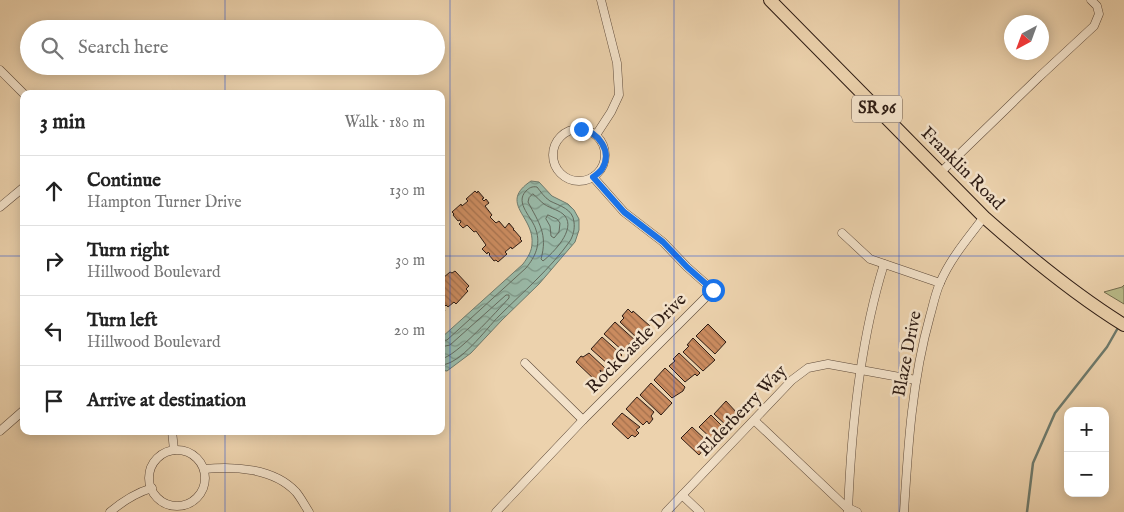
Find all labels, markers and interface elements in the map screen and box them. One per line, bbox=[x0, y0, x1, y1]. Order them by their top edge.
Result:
north arrow bbox=[1004, 15, 1049, 60]
search box bbox=[20, 20, 445, 75]
icon: search bbox=[38, 34, 66, 62]
text: Search here bbox=[78, 36, 169, 60]
road number: SR 96 bbox=[852, 96, 902, 122]
text: 3 min bbox=[40, 109, 85, 136]
text: Walk · 180 m bbox=[344, 113, 425, 133]
route end bbox=[570, 118, 593, 141]
street label: Franklin Road bbox=[915, 122, 1009, 216]
text: Continue bbox=[87, 169, 161, 193]
icon: ahead bbox=[40, 177, 68, 205]
text: 130 m bbox=[389, 181, 425, 201]
text: Hampton Turner Drive bbox=[87, 193, 242, 213]
text: Turn right bbox=[87, 239, 169, 263]
icon: right bbox=[40, 247, 68, 275]
text: 30 m bbox=[395, 251, 425, 271]
text: Hillwood Boulevard bbox=[87, 263, 221, 283]
route start bbox=[702, 279, 725, 302]
street label: RockCastle Drive bbox=[582, 289, 692, 399]
text: Turn left bbox=[87, 309, 158, 333]
street label: Blaze Drive bbox=[888, 309, 928, 399]
icon: left bbox=[40, 317, 68, 345]
text: 20 m bbox=[394, 321, 425, 341]
text: Hillwood Boulevard bbox=[87, 333, 221, 353]
street label: Elderberry Way bbox=[694, 360, 792, 462]
icon: arrive bbox=[40, 387, 68, 415]
text: Arrive at destination bbox=[87, 389, 246, 413]
map controls bbox=[1064, 407, 1109, 497]
button: + bbox=[1064, 407, 1109, 452]
button: − bbox=[1064, 452, 1109, 497]

